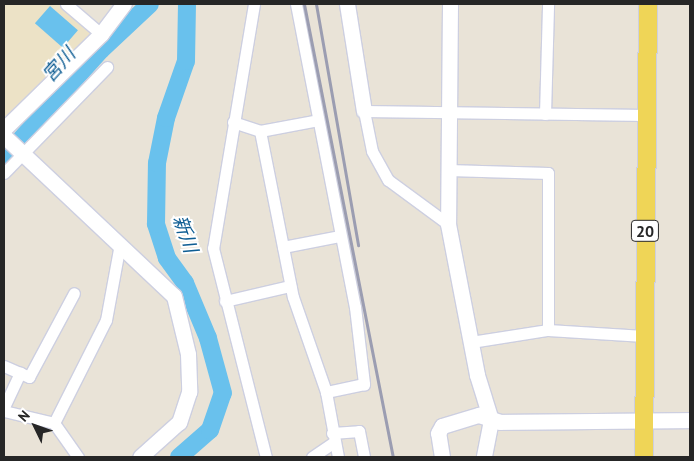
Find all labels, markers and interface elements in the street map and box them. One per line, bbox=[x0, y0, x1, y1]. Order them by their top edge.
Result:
water label: 宮川 bbox=[38, 43, 80, 87]
water label: 新川 bbox=[168, 212, 202, 256]
road number: 20 bbox=[630, 218, 660, 245]
north arrow bbox=[10, 401, 60, 451]
text: N bbox=[14, 407, 34, 425]

